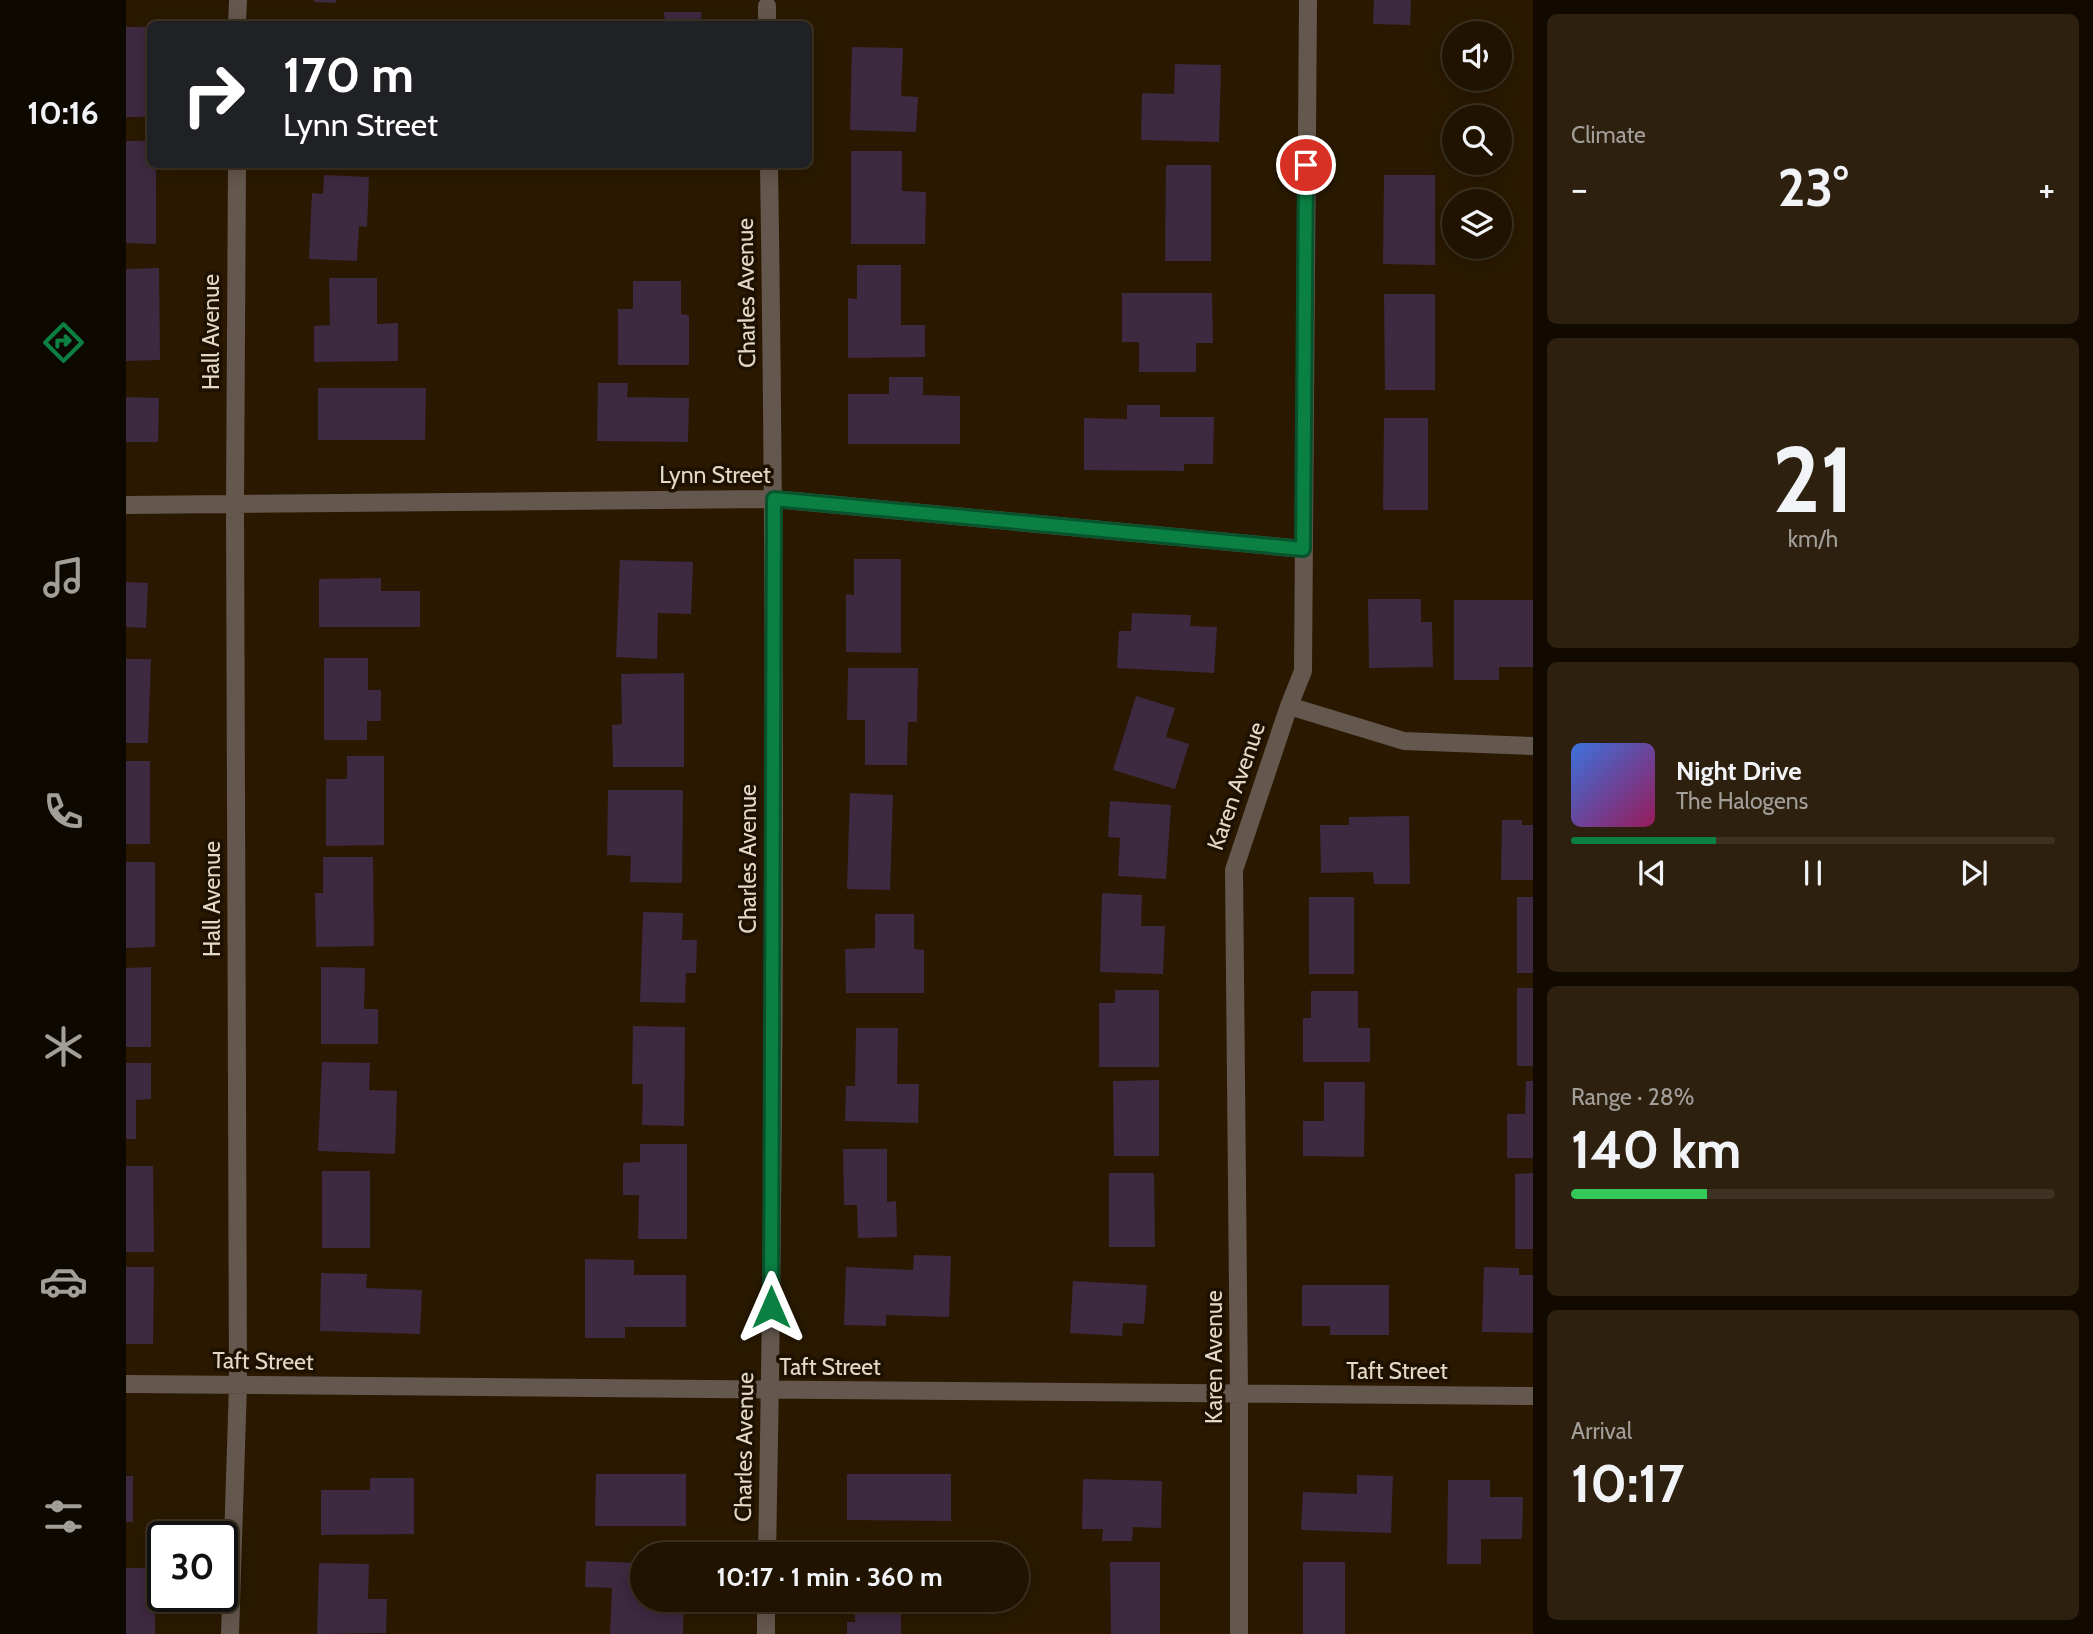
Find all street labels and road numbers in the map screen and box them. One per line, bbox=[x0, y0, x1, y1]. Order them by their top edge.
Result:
street label: Charles Avenue bbox=[731, 218, 761, 368]
street label: Hall Avenue bbox=[197, 274, 225, 390]
street label: Lynn Street bbox=[659, 461, 771, 489]
street label: Karen Avenue bbox=[1201, 718, 1271, 854]
street label: Charles Avenue bbox=[734, 784, 762, 934]
street label: Hall Avenue bbox=[198, 841, 226, 957]
street label: Karen Avenue bbox=[1200, 1290, 1228, 1424]
street label: Taft Street bbox=[212, 1346, 314, 1376]
street label: Taft Street bbox=[779, 1353, 881, 1381]
street label: Taft Street bbox=[1346, 1357, 1448, 1385]
street label: Charles Avenue bbox=[729, 1372, 759, 1522]

